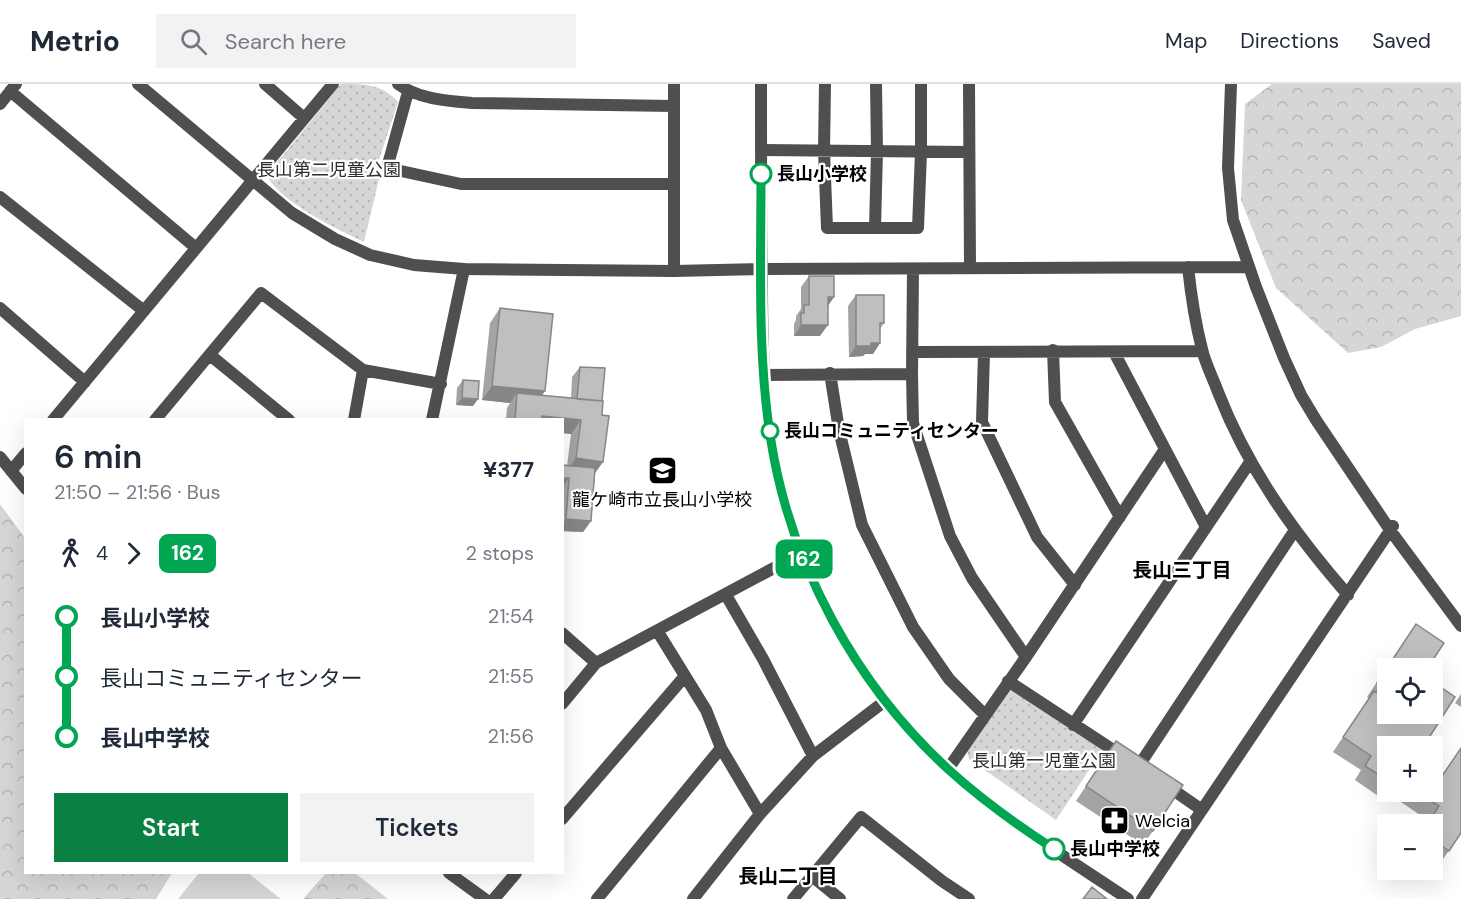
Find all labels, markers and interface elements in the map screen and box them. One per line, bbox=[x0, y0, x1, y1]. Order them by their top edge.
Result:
search box bbox=[156, 14, 576, 68]
text: Metrio bbox=[30, 23, 120, 60]
icon: search bbox=[177, 25, 210, 58]
text: Search here bbox=[225, 27, 346, 56]
text: Map bbox=[1165, 27, 1207, 55]
text: Directions bbox=[1240, 27, 1339, 55]
text: Saved bbox=[1372, 27, 1431, 55]
park label: 長山第二児童公園 bbox=[257, 158, 401, 182]
place label: 長山小学校 bbox=[777, 162, 867, 186]
marker: 長山小学校 bbox=[750, 163, 772, 185]
place label: 長山コミュニティセンター bbox=[784, 419, 999, 443]
marker: 長山コミュニティセンター bbox=[761, 422, 779, 440]
text: 6 min bbox=[54, 435, 142, 478]
text: ¥377 bbox=[483, 455, 534, 484]
school or university icon: 龍ケ崎市立長山小学校 bbox=[646, 455, 678, 487]
text: 21:50 – 21:56 · Bus bbox=[54, 479, 220, 505]
place label: 龍ケ崎市立長山小学校 bbox=[572, 488, 752, 512]
icon: walk bbox=[54, 537, 87, 570]
icon: forward bbox=[117, 537, 150, 570]
text: 162 bbox=[171, 539, 204, 567]
text: 4 bbox=[96, 540, 108, 566]
text: 2 stops bbox=[466, 540, 534, 566]
line badge: 162 bbox=[770, 540, 838, 578]
text: 162 bbox=[788, 545, 820, 573]
district label: 長山三丁目 bbox=[1132, 557, 1232, 583]
text: 21:54 bbox=[488, 603, 534, 629]
text: 長山小学校 bbox=[100, 604, 210, 633]
map controls bbox=[1377, 658, 1443, 880]
button: locate bbox=[1377, 658, 1443, 724]
text: 21:55 bbox=[488, 663, 534, 689]
text: 長山コミュニティセンター bbox=[100, 664, 363, 693]
text: 21:56 bbox=[487, 723, 534, 749]
text: 長山中学校 bbox=[100, 724, 210, 753]
button: + bbox=[1377, 736, 1443, 802]
park label: 長山第一児童公園 bbox=[972, 749, 1116, 773]
button: Start bbox=[54, 793, 288, 862]
button: Tickets bbox=[300, 793, 534, 862]
pharmacy icon: Welcia bbox=[1098, 805, 1130, 837]
place label: Welcia bbox=[1135, 809, 1190, 833]
button: − bbox=[1377, 814, 1443, 880]
place label: 長山中学校 bbox=[1070, 837, 1160, 861]
marker: 長山中学校 bbox=[1043, 838, 1065, 860]
district label: 長山二丁目 bbox=[738, 863, 838, 889]

